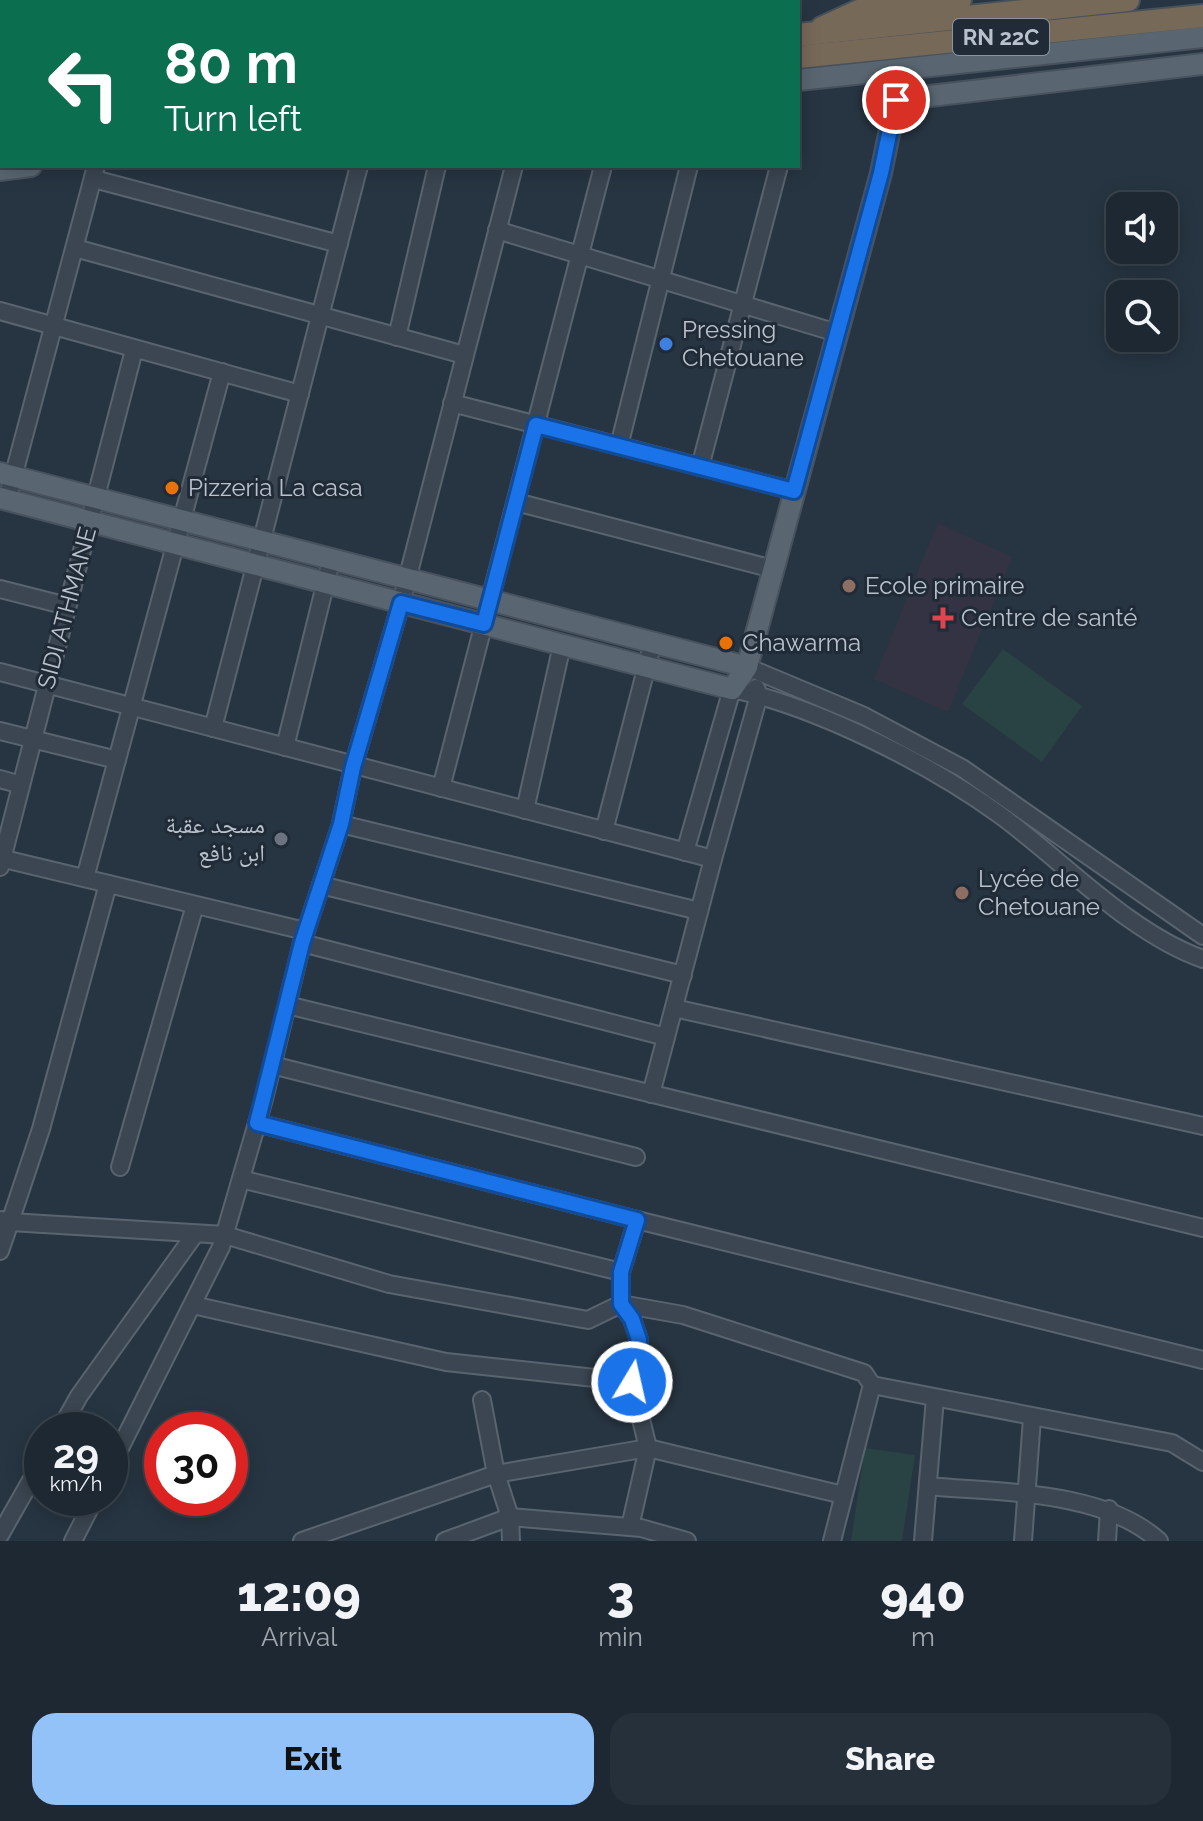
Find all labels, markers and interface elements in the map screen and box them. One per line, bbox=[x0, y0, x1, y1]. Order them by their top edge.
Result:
road number: RN 22C bbox=[953, 19, 1049, 55]
text: 80 m bbox=[164, 30, 298, 96]
icon: left bbox=[32, 32, 136, 136]
pin bbox=[862, 66, 930, 134]
icon: arrive bbox=[874, 78, 918, 122]
text: Turn left bbox=[164, 97, 302, 139]
map controls bbox=[1106, 192, 1178, 352]
button: sound bbox=[1106, 192, 1178, 264]
button: search bbox=[1106, 280, 1178, 352]
place label: Pressing Chetouane bbox=[682, 315, 804, 372]
marker: Pressing Chetouane bbox=[657, 335, 675, 353]
place label: Pizzeria La casa bbox=[188, 473, 363, 502]
marker: Pizzeria La casa bbox=[163, 479, 181, 497]
street label: SIDI ATHMANE bbox=[31, 524, 102, 692]
place label: Ecole primaire bbox=[865, 571, 1024, 600]
marker: Ecole primaire bbox=[840, 577, 858, 595]
place label: Centre de santé bbox=[961, 603, 1137, 632]
marker: Centre de santé bbox=[932, 607, 954, 629]
place label: Chawarma bbox=[742, 628, 861, 657]
marker: Chawarma bbox=[717, 634, 735, 652]
place label: مسجد عقبة ابن نافع bbox=[165, 810, 265, 868]
marker: مسجد عقبة ابن نافع bbox=[272, 830, 290, 848]
place label: Lycée de Chetouane bbox=[978, 864, 1100, 921]
marker: Lycée de Chetouane bbox=[953, 884, 971, 902]
position arrow bbox=[590, 1340, 674, 1424]
speed limit sign: 30 bbox=[144, 1412, 248, 1516]
text: 29 bbox=[53, 1430, 99, 1477]
text: km/h bbox=[50, 1472, 102, 1496]
text: 12:09 bbox=[237, 1566, 361, 1622]
text: 3 bbox=[607, 1566, 634, 1622]
text: 940 bbox=[880, 1566, 966, 1622]
text: Arrival bbox=[261, 1622, 337, 1652]
text: min bbox=[598, 1622, 643, 1652]
text: m bbox=[911, 1622, 935, 1652]
button: Exit bbox=[32, 1713, 594, 1805]
button: Share bbox=[610, 1713, 1171, 1805]

